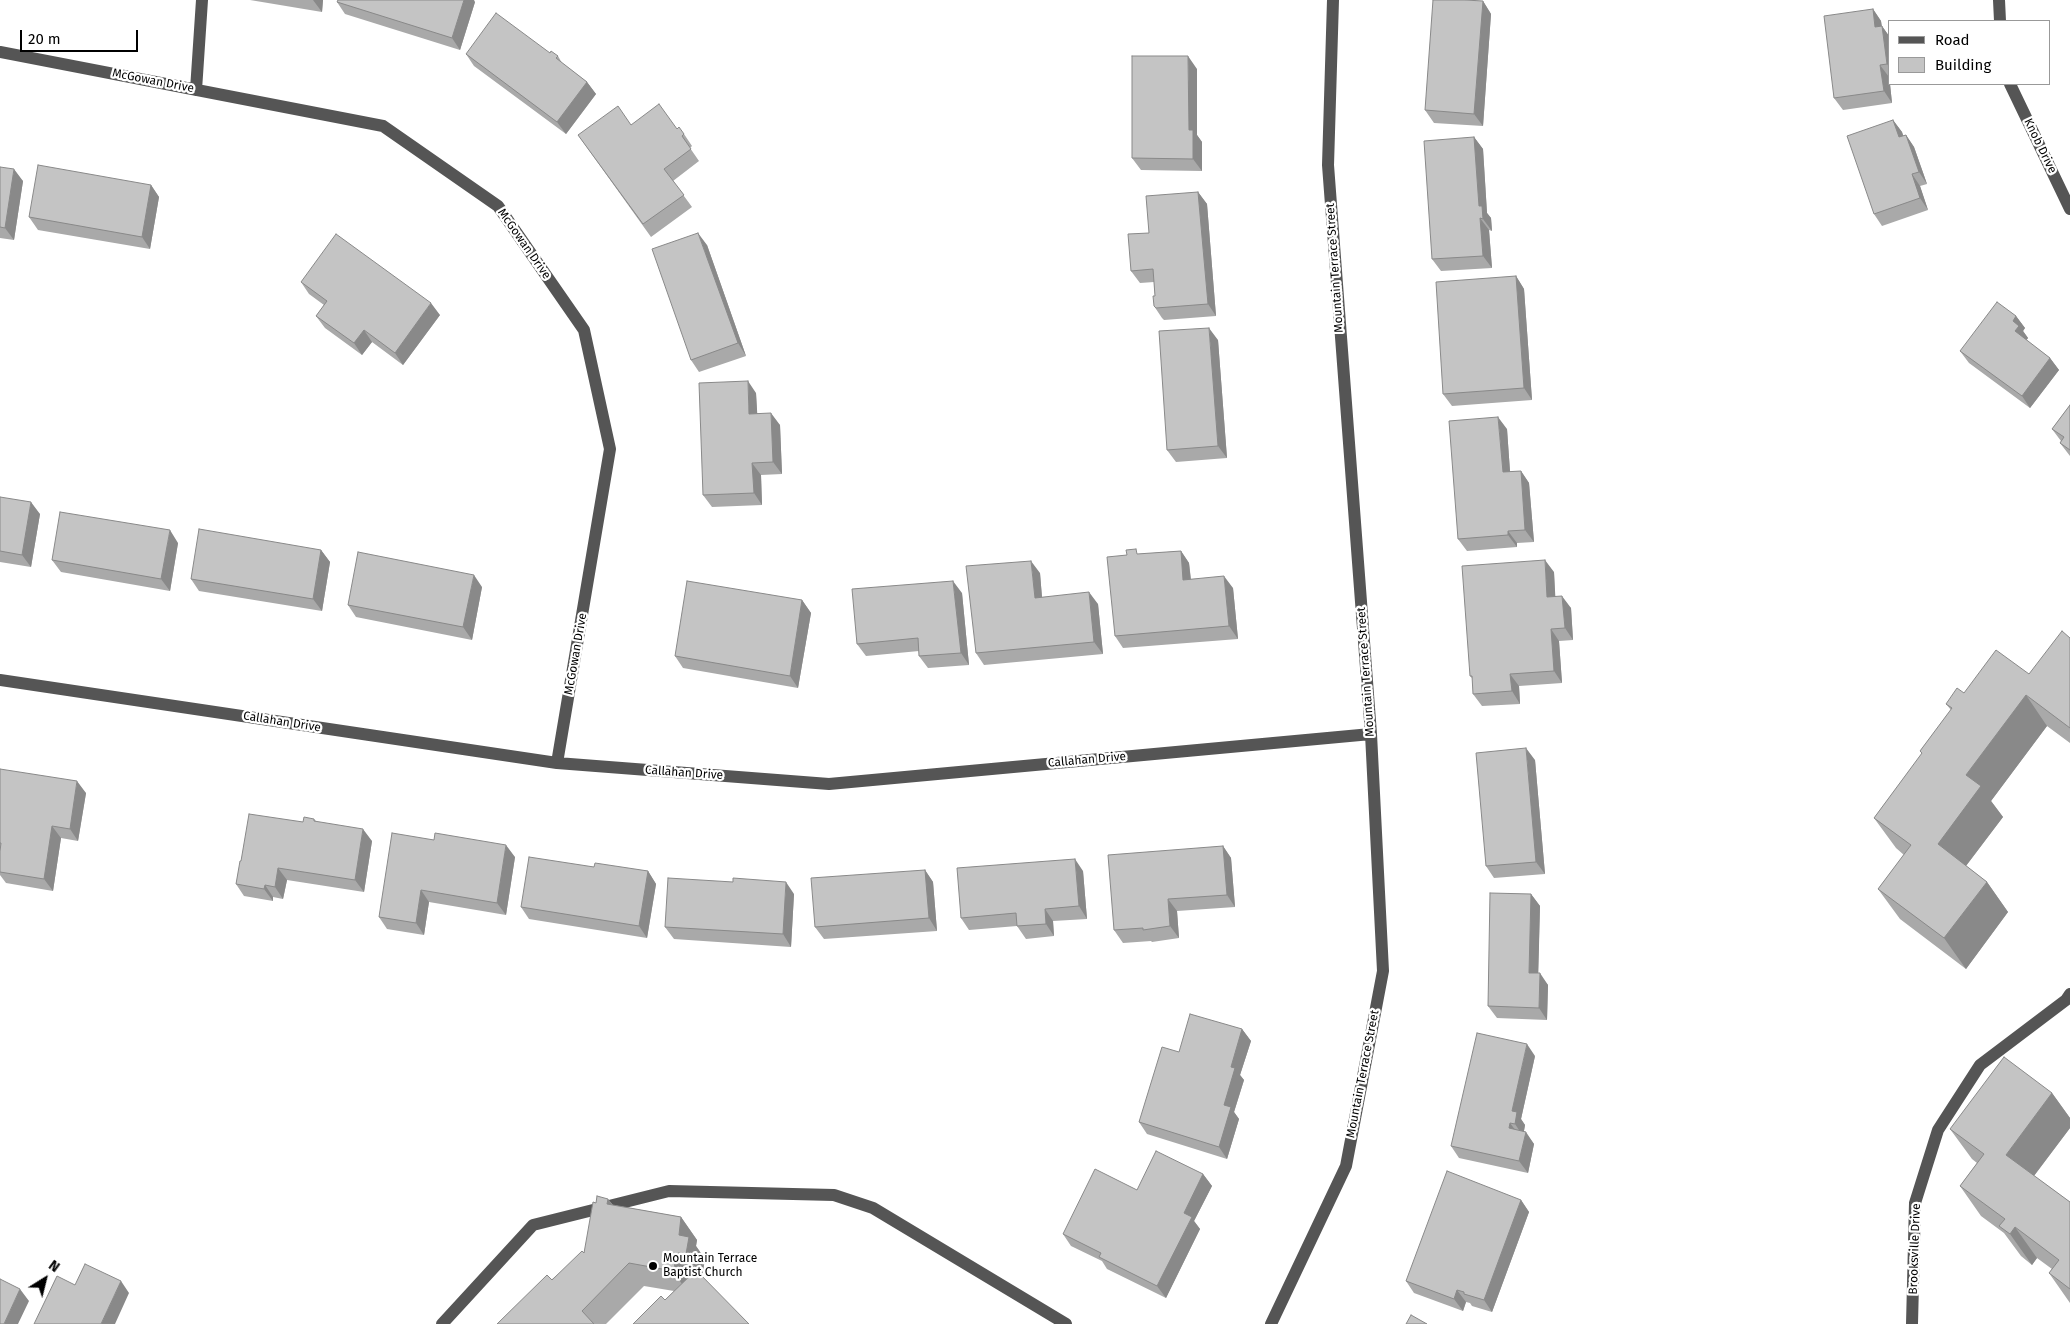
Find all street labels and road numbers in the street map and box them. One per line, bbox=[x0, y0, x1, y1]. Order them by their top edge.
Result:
street label: McGowan Drive bbox=[111, 66, 195, 96]
street label: Knob Drive bbox=[2020, 116, 2060, 176]
street label: Mountain Terrace Street bbox=[1323, 203, 1347, 333]
street label: McGowan Drive bbox=[494, 206, 554, 282]
street label: Mountain Terrace Street bbox=[1354, 607, 1378, 737]
street label: McGowan Drive bbox=[562, 612, 590, 696]
street label: Callahan Drive bbox=[242, 709, 322, 735]
street label: Callahan Drive bbox=[1047, 749, 1127, 771]
street label: Callahan Drive bbox=[644, 763, 724, 783]
street label: Mountain Terrace Street bbox=[1344, 1009, 1382, 1139]
street label: Brooksville Drive bbox=[1906, 1203, 1924, 1295]

